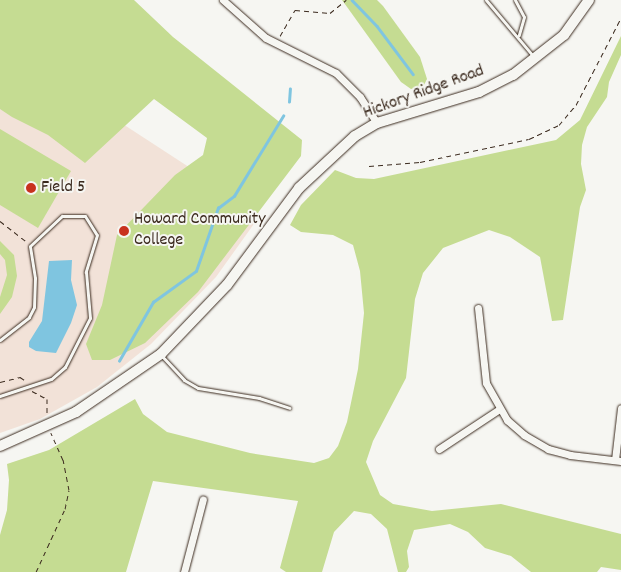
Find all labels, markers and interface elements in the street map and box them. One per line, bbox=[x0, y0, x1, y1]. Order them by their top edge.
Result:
street label: Hickory Ridge Road bbox=[360, 61, 488, 125]
place label: Field 5 bbox=[41, 177, 85, 199]
marker: Field 5 bbox=[25, 182, 37, 194]
place label: Howard Community College bbox=[134, 210, 265, 252]
marker: Howard Community College bbox=[118, 225, 130, 237]

